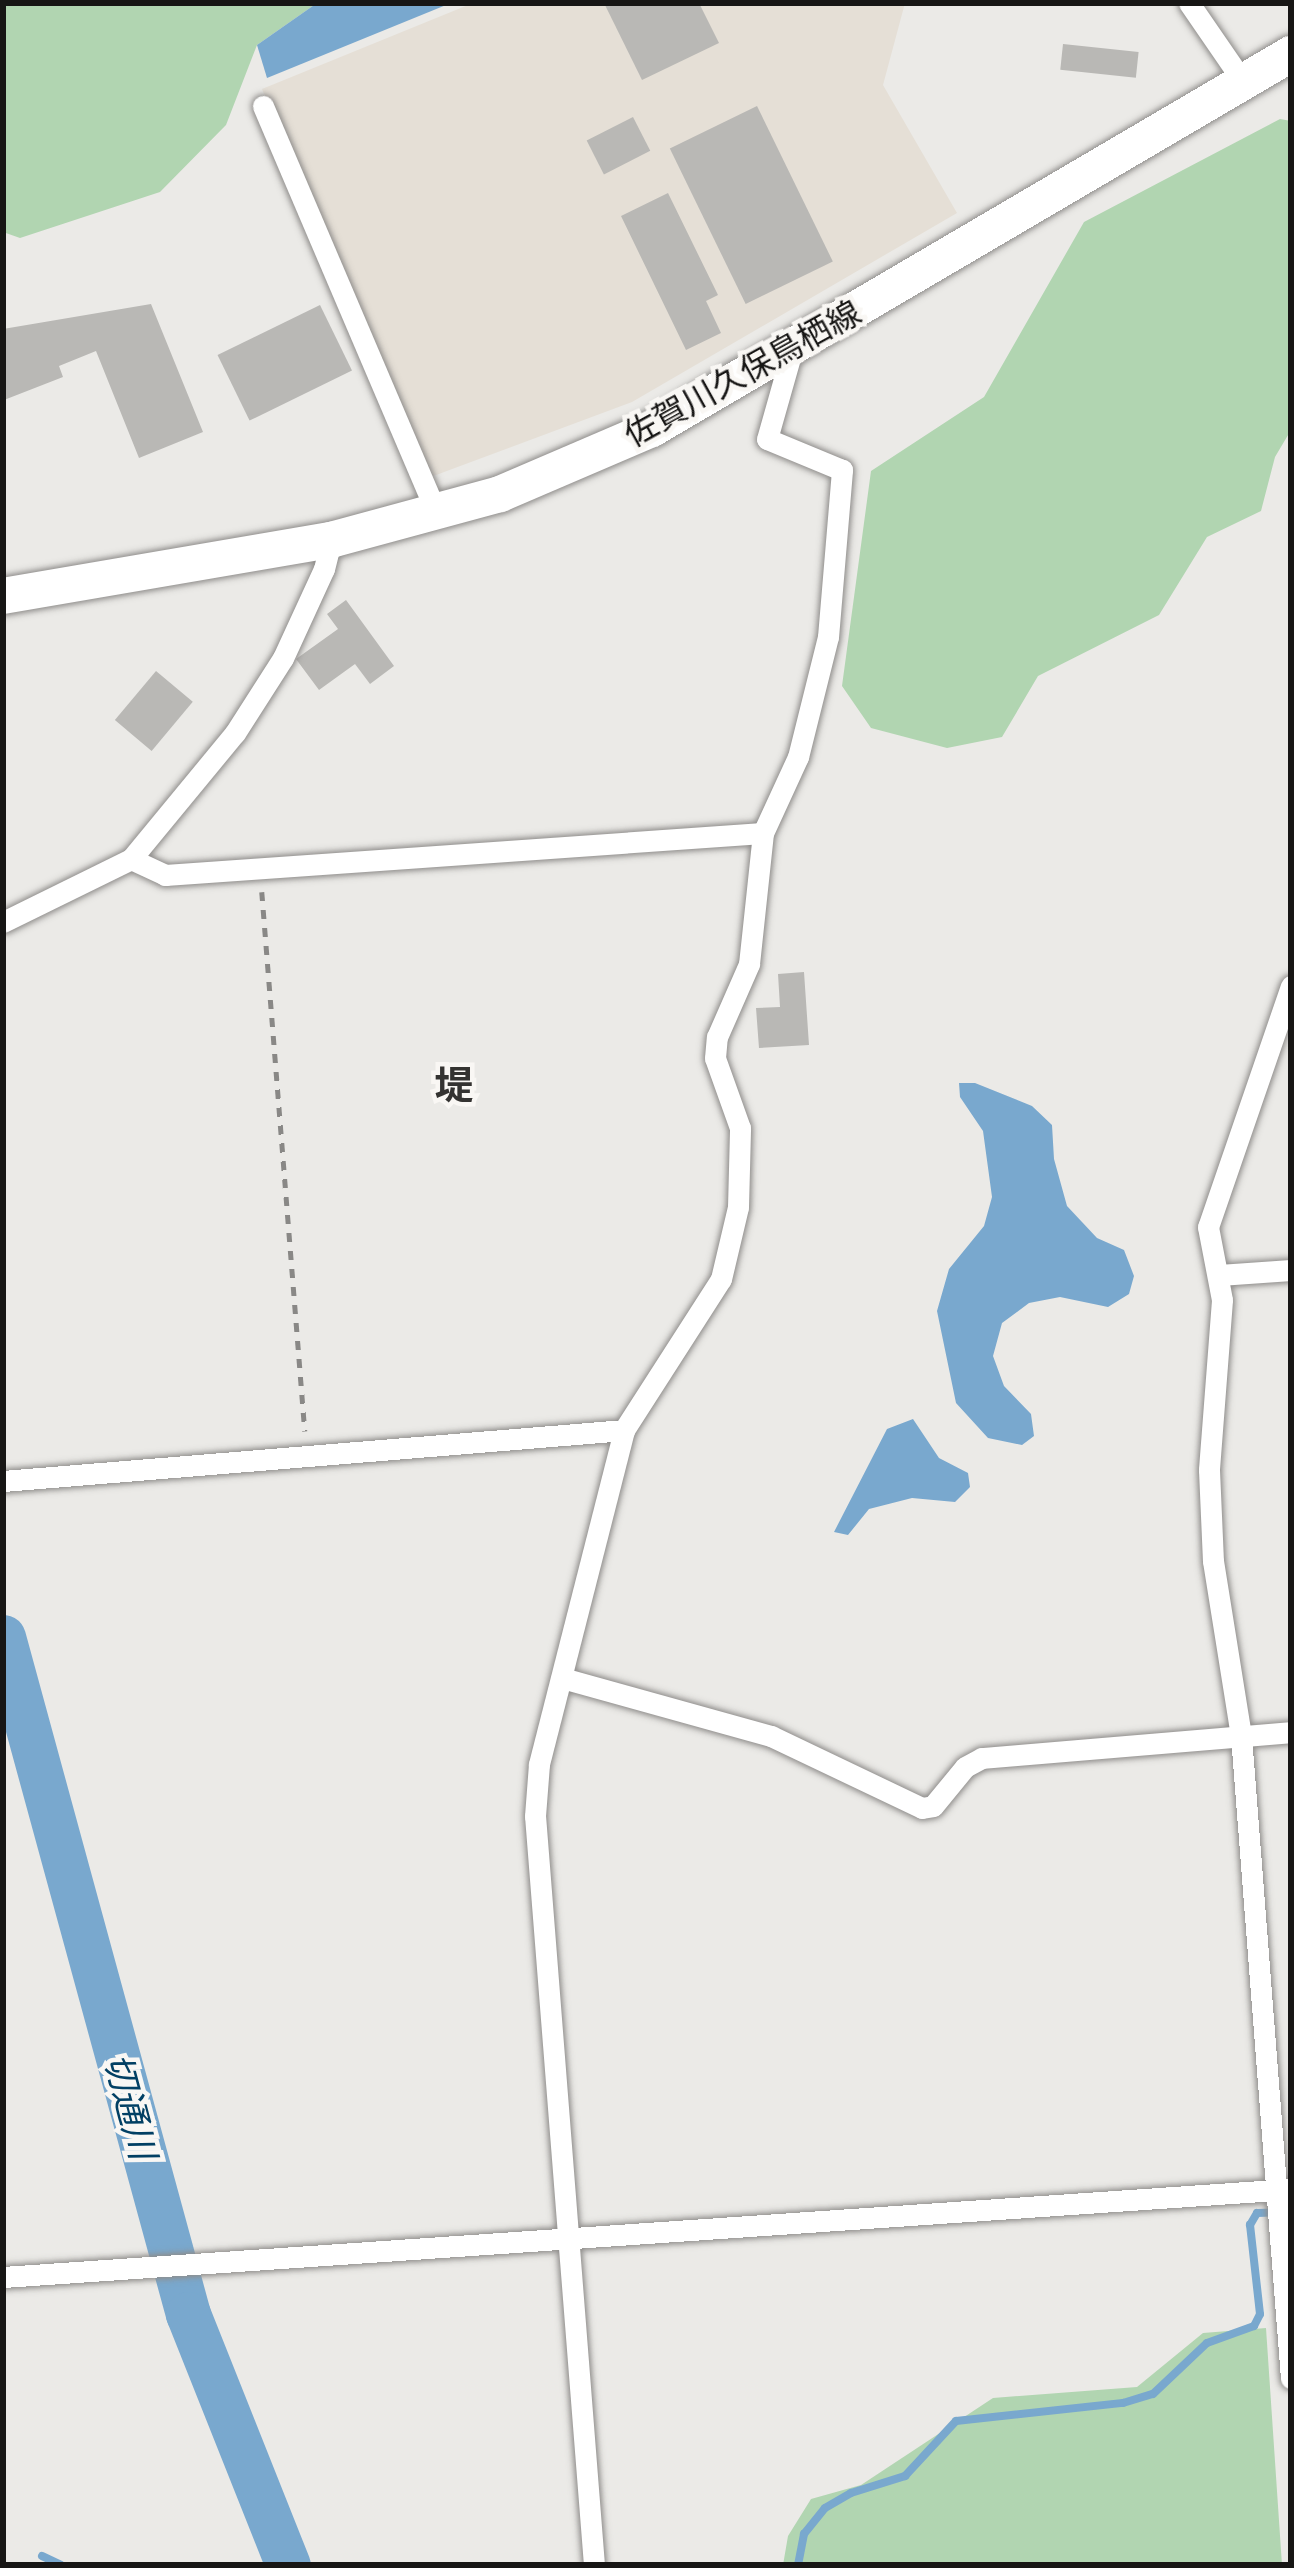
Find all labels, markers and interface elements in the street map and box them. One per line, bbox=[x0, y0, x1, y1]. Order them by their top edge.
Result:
street label: 佐賀川久保鳥栖線 bbox=[617, 292, 867, 454]
district label: 堤 bbox=[435, 1062, 473, 1108]
water label: 切通川 bbox=[96, 2048, 166, 2164]

